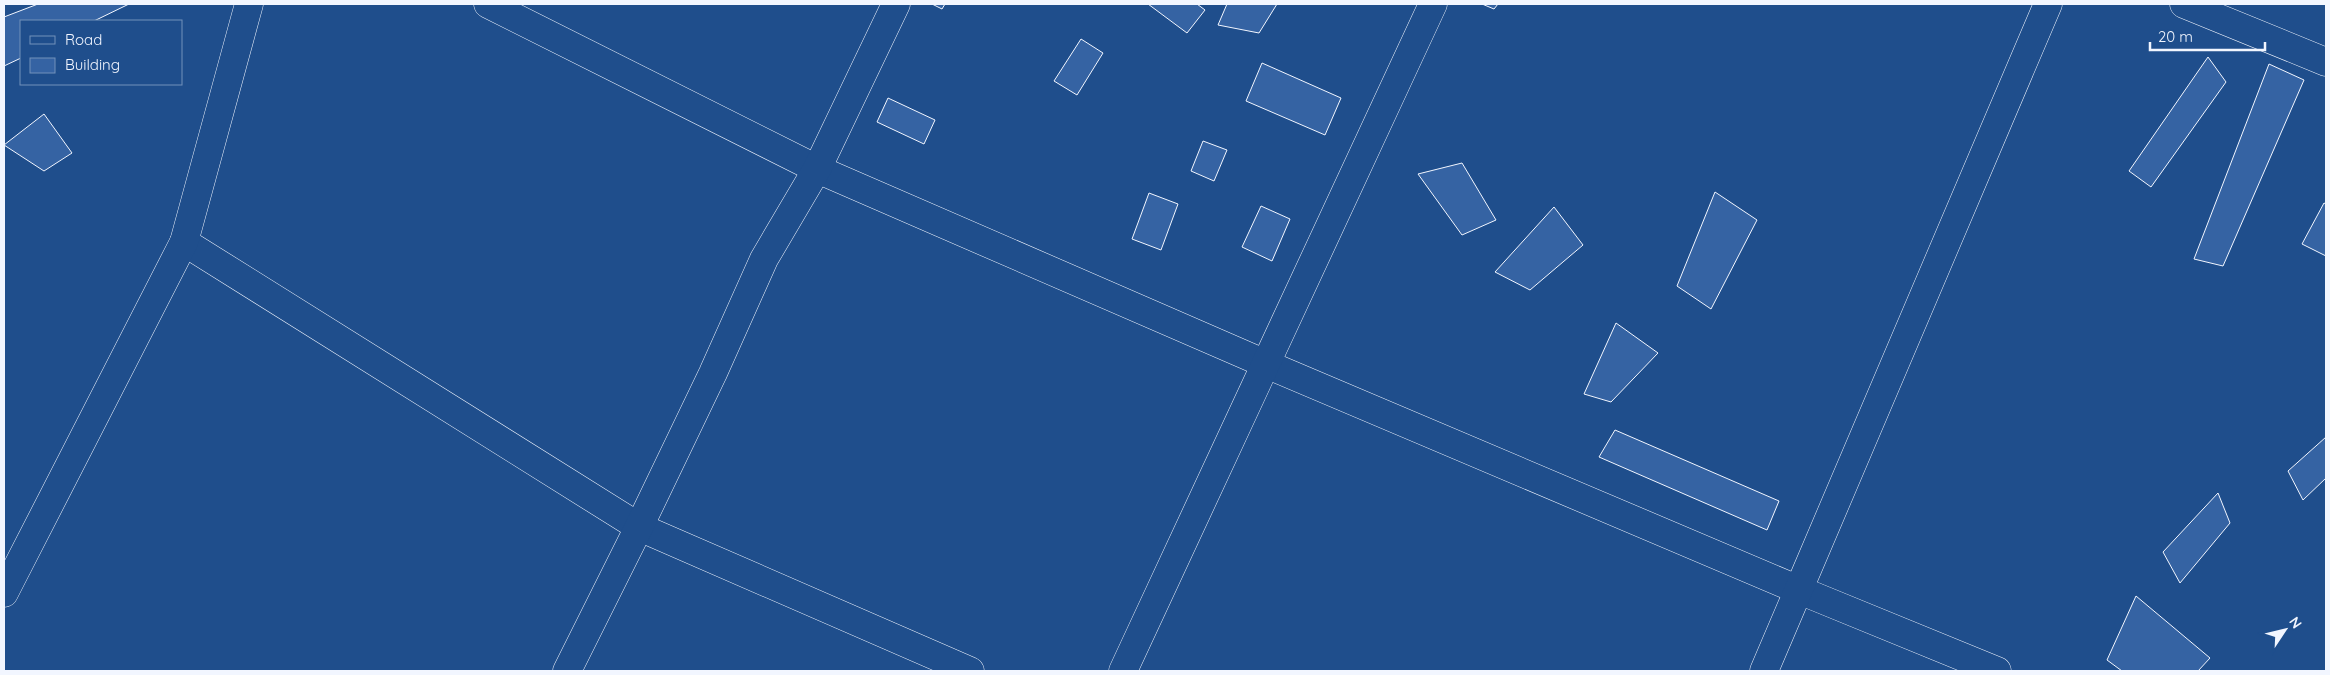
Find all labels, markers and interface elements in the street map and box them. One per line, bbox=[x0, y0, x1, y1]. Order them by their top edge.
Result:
legend bbox=[20, 20, 182, 85]
scale bar bbox=[2150, 20, 2265, 52]
text: 20 m bbox=[2158, 27, 2193, 46]
text: Road bbox=[65, 30, 102, 49]
text: Building bbox=[65, 55, 120, 74]
north arrow bbox=[2260, 605, 2310, 655]
text: N bbox=[2285, 613, 2306, 632]

